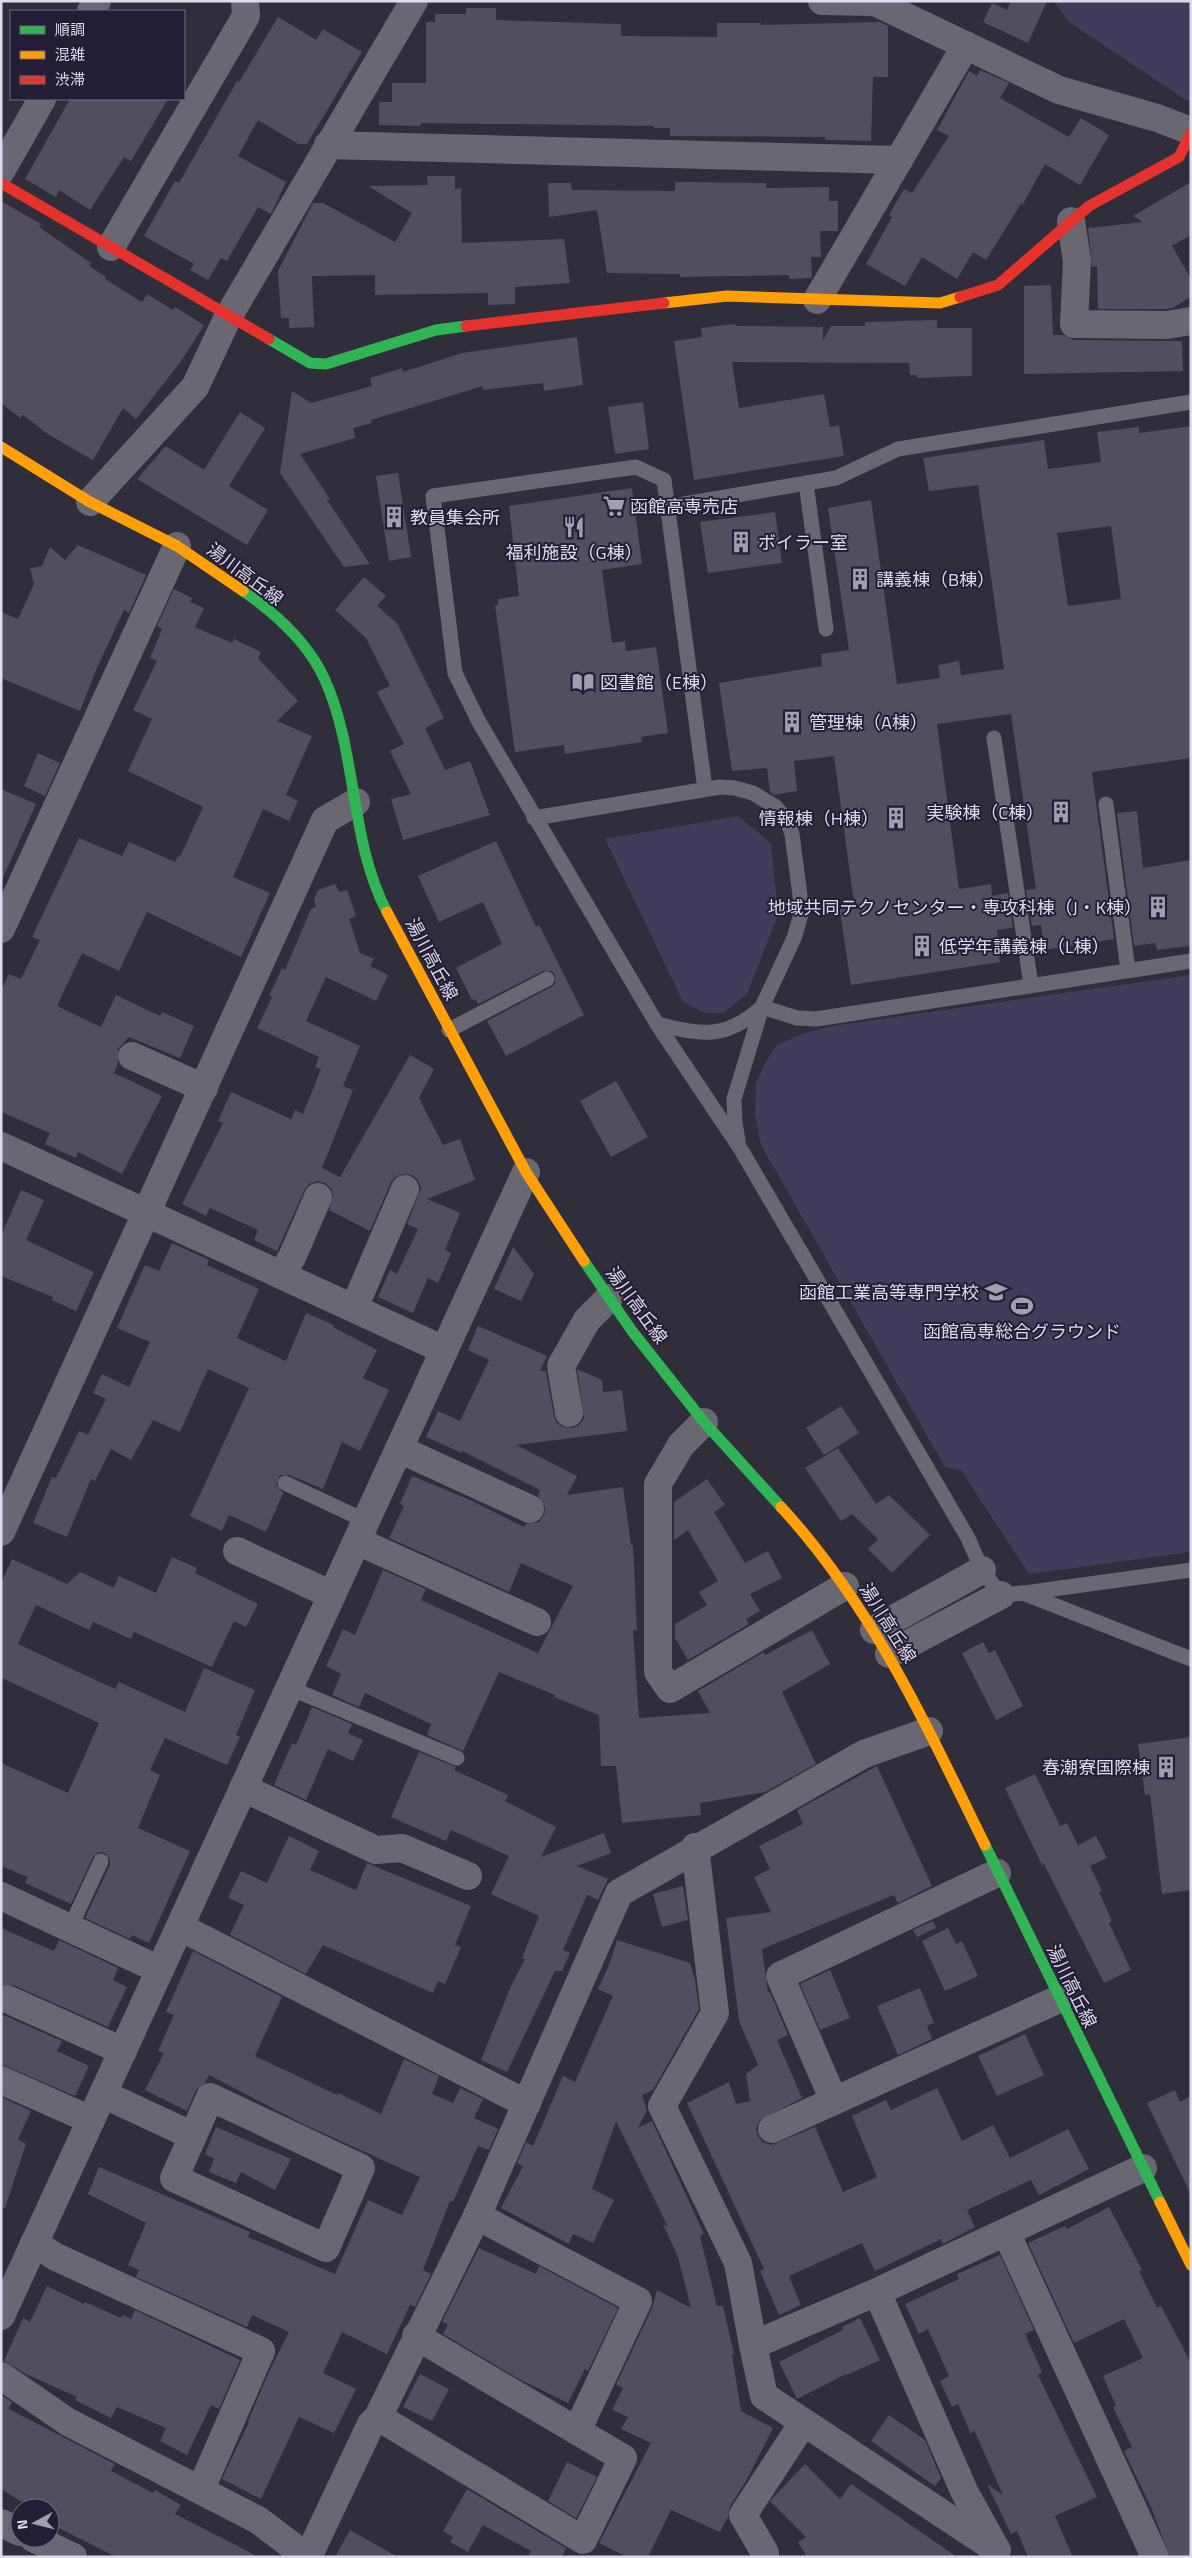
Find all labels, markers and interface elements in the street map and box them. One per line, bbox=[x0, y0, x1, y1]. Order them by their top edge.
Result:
legend bbox=[10, 10, 185, 100]
text: 順調 bbox=[55, 18, 85, 41]
text: 混雑 bbox=[55, 43, 85, 66]
text: 渋滞 bbox=[55, 68, 85, 91]
supermarket icon: 函館高専売店 bbox=[601, 493, 627, 519]
place label: 函館高専売店 bbox=[630, 493, 738, 520]
building icon: 教員集会所 bbox=[381, 504, 407, 530]
place label: 教員集会所 bbox=[410, 504, 500, 531]
restaurant icon: 福利施設（G棟） bbox=[561, 514, 587, 540]
building icon: ボイラー室 bbox=[728, 529, 754, 555]
place label: ボイラー室 bbox=[758, 529, 848, 556]
street label: 湯川高丘線 bbox=[201, 536, 289, 612]
place label: 福利施設（G棟） bbox=[505, 539, 643, 566]
building icon: 講義棟（B棟） bbox=[847, 566, 873, 592]
place label: 講義棟（B棟） bbox=[876, 566, 995, 593]
library icon: 図書館（E棟） bbox=[570, 669, 596, 695]
place label: 図書館（E棟） bbox=[600, 669, 718, 696]
building icon: 管理棟（A棟） bbox=[779, 709, 805, 735]
place label: 管理棟（A棟） bbox=[809, 709, 928, 736]
place label: 実験棟（C棟） bbox=[926, 799, 1044, 826]
building icon: 実験棟（C棟） bbox=[1048, 799, 1074, 825]
place label: 情報棟（H棟） bbox=[759, 805, 879, 832]
building icon: 情報棟（H棟） bbox=[883, 805, 909, 831]
place label: 地域共同テクノセンター・専攻科棟（J・K棟） bbox=[768, 894, 1142, 921]
building icon: 地域共同テクノセンター・専攻科棟（J・K棟） bbox=[1145, 894, 1171, 920]
street label: 湯川高丘線 bbox=[399, 913, 465, 1005]
building icon: 低学年講義棟（L棟） bbox=[909, 933, 935, 959]
place label: 低学年講義棟（L棟） bbox=[939, 933, 1110, 960]
street label: 湯川高丘線 bbox=[600, 1261, 674, 1349]
place label: 函館工業高等専門学校 bbox=[799, 1279, 979, 1306]
school or university icon: 函館工業高等専門学校 bbox=[983, 1279, 1009, 1305]
sports icon: 函館高専総合グラウンド bbox=[1009, 1293, 1035, 1319]
place label: 函館高専総合グラウンド bbox=[923, 1318, 1121, 1345]
street label: 湯川高丘線 bbox=[853, 1578, 923, 1668]
place label: 春潮寮国際棟 bbox=[1042, 1754, 1150, 1781]
building icon: 春潮寮国際棟 bbox=[1153, 1754, 1179, 1780]
street label: 湯川高丘線 bbox=[1040, 1940, 1104, 2032]
north arrow bbox=[10, 2498, 60, 2548]
text: N bbox=[11, 2519, 33, 2531]

